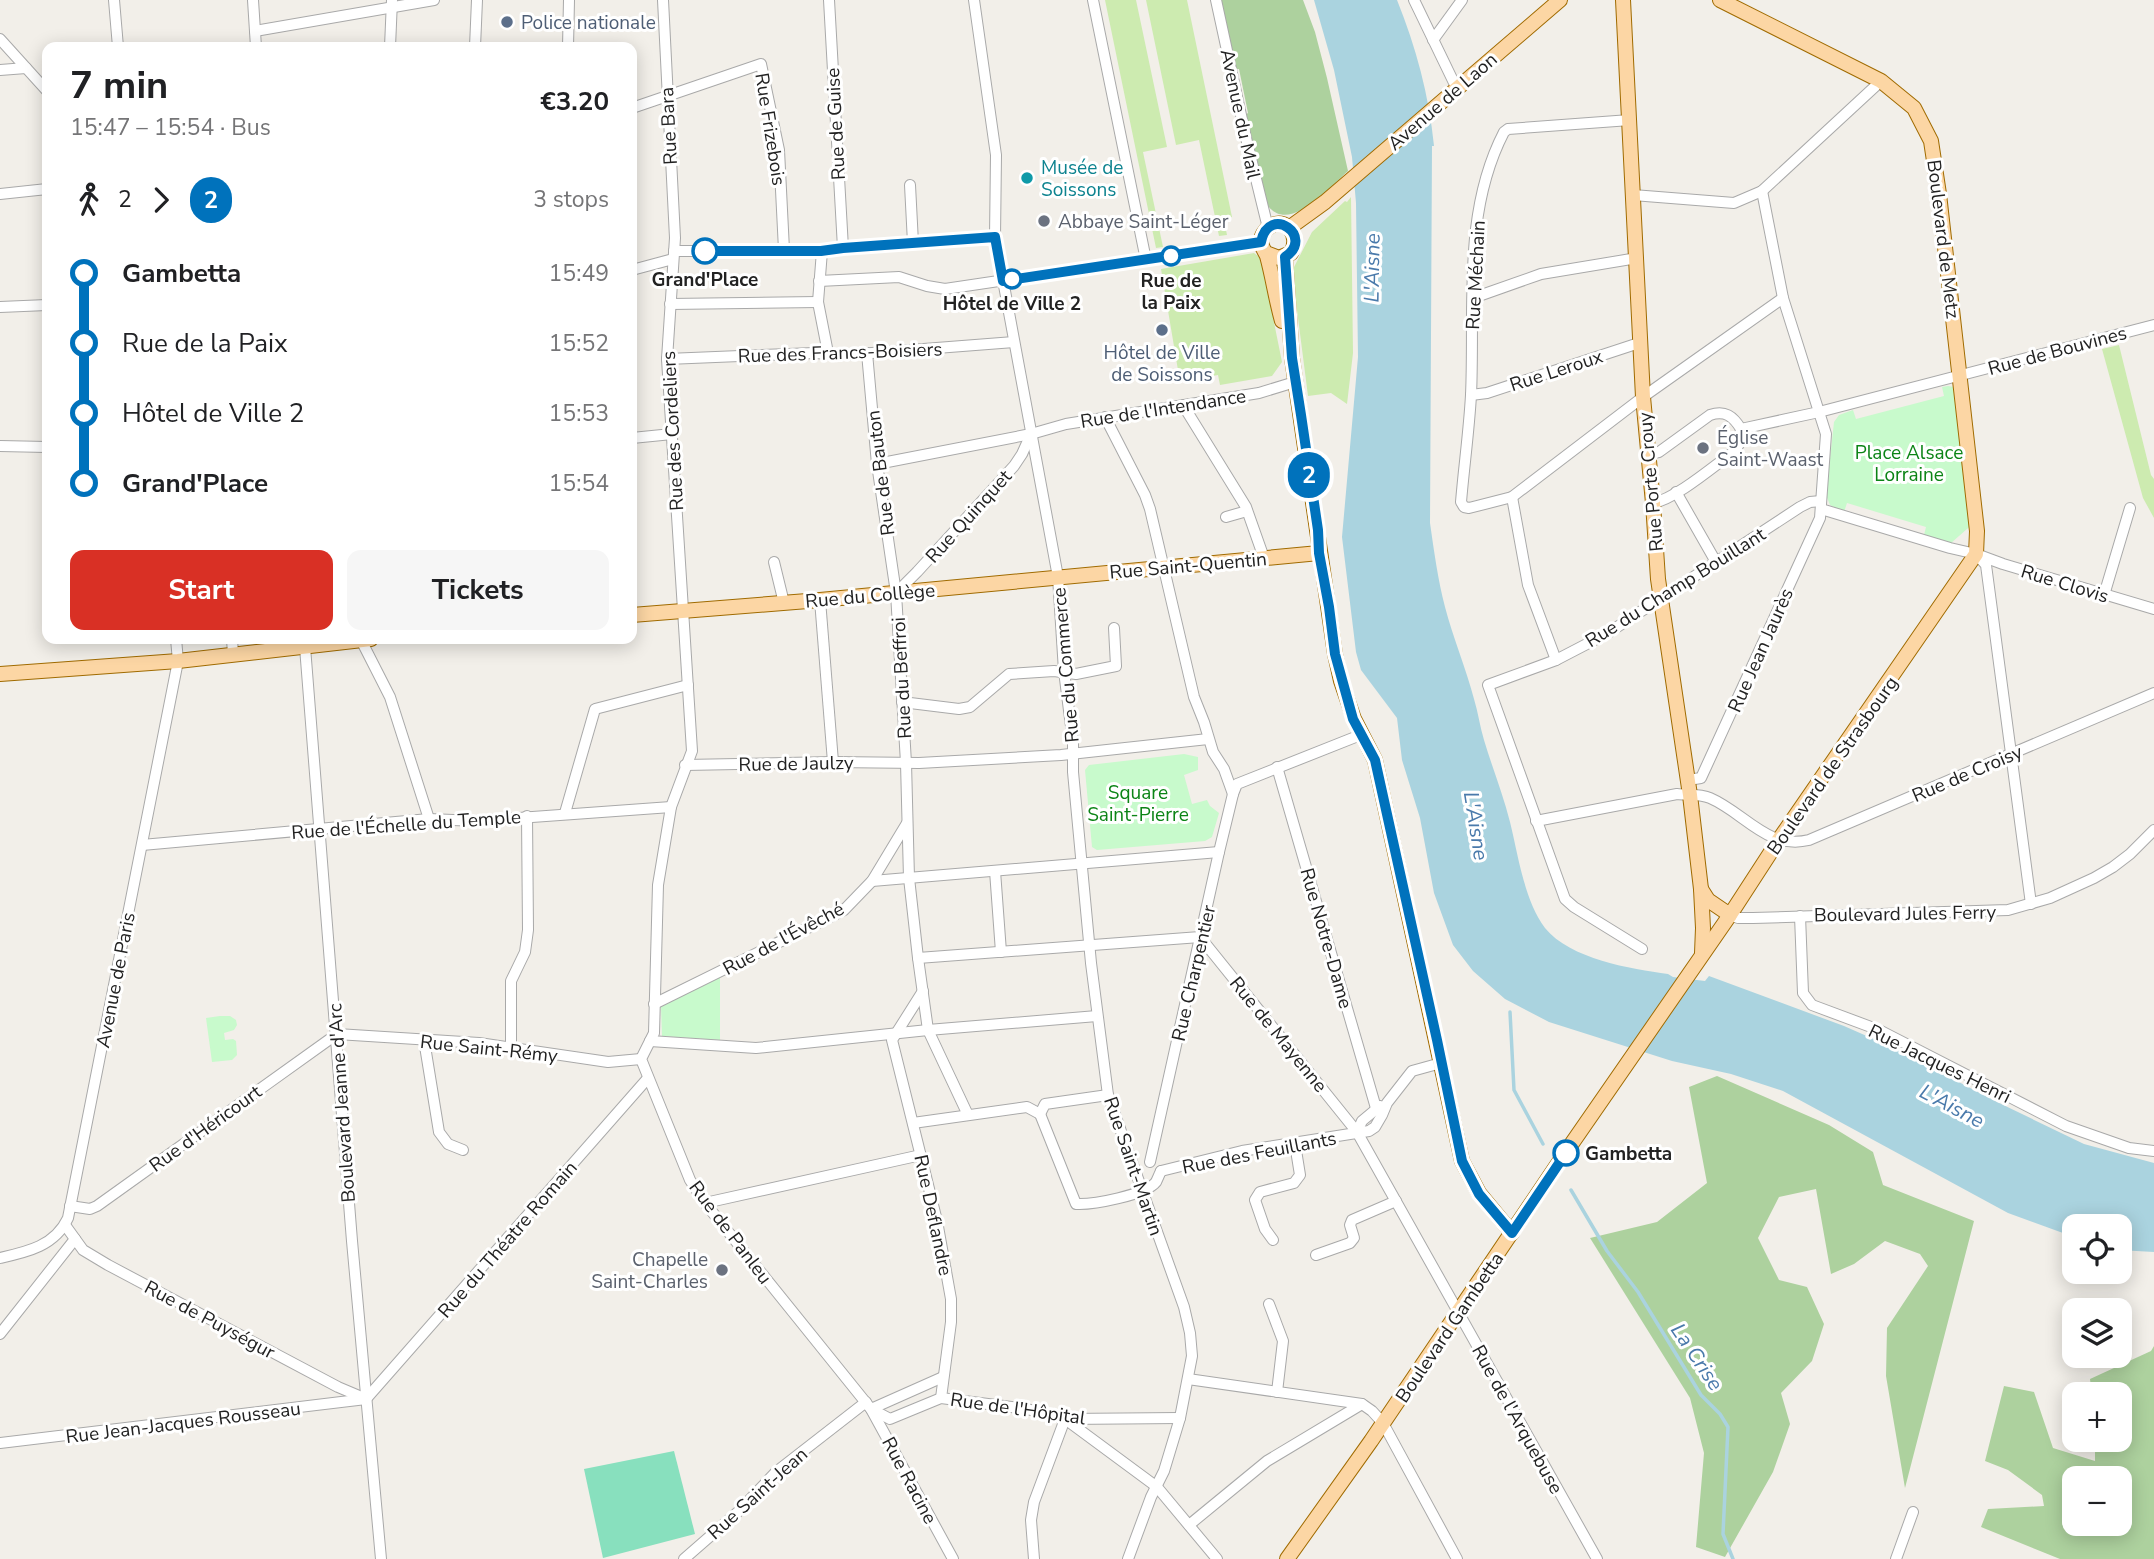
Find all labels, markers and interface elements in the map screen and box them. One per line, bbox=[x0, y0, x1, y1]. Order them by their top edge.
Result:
place label: Police nationale bbox=[521, 10, 656, 36]
marker: Police nationale bbox=[499, 14, 515, 30]
street label: Avenue du Mail bbox=[1214, 47, 1267, 182]
street label: Avenue de Laon bbox=[1382, 47, 1503, 157]
text: 7 min bbox=[70, 60, 168, 111]
street label: Rue de Guise bbox=[820, 67, 852, 181]
street label: Rue Frizebois bbox=[748, 71, 792, 187]
text: €3.20 bbox=[540, 84, 609, 119]
street label: Rue Bara bbox=[654, 86, 684, 166]
text: 15:47 – 15:54 · Bus bbox=[70, 112, 271, 143]
place label: Musée de Soissons bbox=[1041, 155, 1123, 203]
street label: Boulevard de Metz bbox=[1920, 158, 1966, 320]
marker: Musée de Soissons bbox=[1019, 170, 1035, 186]
icon: walk bbox=[70, 181, 108, 219]
icon: forward bbox=[142, 181, 180, 219]
text: 2 bbox=[118, 184, 132, 215]
text: 2 bbox=[204, 184, 218, 216]
text: 3 stops bbox=[533, 184, 609, 215]
place label: Abbaye Saint-Léger bbox=[1058, 209, 1229, 235]
marker: Abbaye Saint-Léger bbox=[1036, 213, 1052, 229]
street label: Rue Méchain bbox=[1460, 220, 1492, 330]
water label: L'Aisne bbox=[1357, 233, 1387, 303]
marker: Grand'Place bbox=[692, 238, 718, 264]
marker: Rue de la Paix bbox=[1161, 246, 1181, 266]
text: Gambetta bbox=[122, 256, 241, 291]
text: 15:49 bbox=[549, 258, 609, 289]
place label: Grand'Place bbox=[652, 267, 758, 293]
place label: Rue de la Paix bbox=[1140, 268, 1202, 316]
marker: Hôtel de Ville 2 bbox=[1002, 269, 1022, 289]
place label: Hôtel de Ville 2 bbox=[943, 291, 1081, 317]
street label: Rue de Bouvines bbox=[1985, 320, 2130, 382]
marker: Hôtel de Ville de Soissons bbox=[1154, 322, 1170, 338]
text: Rue de la Paix bbox=[122, 326, 288, 361]
text: 15:52 bbox=[549, 328, 609, 359]
street label: Rue des Francs-Boisiers bbox=[737, 336, 943, 370]
place label: Hôtel de Ville de Soissons bbox=[1104, 340, 1220, 388]
street label: Rue Leroux bbox=[1506, 344, 1606, 398]
street label: Rue des Cordeliers bbox=[656, 350, 690, 512]
street label: Rue de l'Intendance bbox=[1078, 383, 1248, 435]
text: Hôtel de Ville 2 bbox=[122, 396, 304, 431]
text: 15:53 bbox=[549, 398, 609, 429]
street label: Rue de Bauton bbox=[860, 409, 902, 537]
street label: Rue Porte Crouy bbox=[1632, 411, 1670, 553]
place label: Église Saint-Waast bbox=[1717, 425, 1824, 473]
marker: Église Saint-Waast bbox=[1695, 440, 1711, 456]
park label: Place Alsace Lorraine bbox=[1855, 440, 1963, 488]
line badge: 2 bbox=[1286, 452, 1332, 498]
text: 2 bbox=[1302, 459, 1316, 491]
street label: Rue Quinquet bbox=[920, 464, 1018, 569]
text: Grand'Place bbox=[122, 466, 268, 501]
text: 15:54 bbox=[549, 468, 609, 499]
street label: Rue du Champ Bouillant bbox=[1580, 522, 1771, 654]
street label: Rue Saint-Quentin bbox=[1108, 546, 1268, 586]
button: Start bbox=[70, 550, 333, 630]
button: Tickets bbox=[347, 550, 609, 630]
street label: Rue Clovis bbox=[2018, 558, 2112, 610]
street label: Rue du Collège bbox=[804, 577, 936, 615]
street label: Rue Jean Jaurès bbox=[1722, 584, 1800, 717]
street label: Rue du Commerce bbox=[1046, 586, 1086, 744]
street label: Rue du Beffroi bbox=[886, 616, 918, 740]
street label: Boulevard de Strasbourg bbox=[1761, 671, 1904, 860]
street label: Rue de Croisy bbox=[1908, 739, 2027, 809]
street label: Rue de Jaulzy bbox=[738, 750, 854, 778]
park label: Square Saint-Pierre bbox=[1087, 780, 1189, 828]
water label: L'Aisne bbox=[1457, 790, 1495, 862]
street label: Rue de l'Échelle du Temple bbox=[290, 804, 522, 846]
street label: Rue Notre-Dame bbox=[1294, 865, 1359, 1012]
street label: Rue de l'Évêché bbox=[718, 896, 849, 982]
street label: Boulevard Jules Ferry bbox=[1814, 899, 1997, 929]
street label: Rue Charpentier bbox=[1166, 903, 1222, 1044]
street label: Avenue de Paris bbox=[90, 910, 142, 1050]
street label: Rue de Mayenne bbox=[1223, 971, 1333, 1098]
street label: Boulevard Jeanne d'Arc bbox=[322, 1002, 362, 1203]
street label: Rue Jacques Henri bbox=[1864, 1018, 2015, 1110]
street label: Rue Saint-Rémy bbox=[419, 1029, 559, 1069]
water label: L'Aisne bbox=[1915, 1077, 1989, 1135]
street label: Rue d'Héricourt bbox=[144, 1079, 267, 1178]
street label: Rue Saint-Martin bbox=[1097, 1093, 1169, 1239]
street label: Rue des Feuillants bbox=[1180, 1125, 1339, 1181]
marker: Gambetta bbox=[1553, 1140, 1579, 1166]
place label: Gambetta bbox=[1585, 1141, 1672, 1167]
street label: Rue Deflandre bbox=[907, 1152, 959, 1278]
street label: Rue du Théatre Romain bbox=[432, 1156, 583, 1324]
street label: Rue de Panleu bbox=[683, 1176, 778, 1290]
map controls bbox=[2062, 1214, 2132, 1536]
button: locate bbox=[2062, 1214, 2132, 1284]
place label: Chapelle Saint-Charles bbox=[591, 1247, 708, 1295]
street label: Boulevard Gambetta bbox=[1390, 1247, 1510, 1408]
marker: Chapelle Saint-Charles bbox=[714, 1262, 730, 1278]
street label: Rue de Puységur bbox=[140, 1275, 280, 1365]
button: layers bbox=[2062, 1298, 2132, 1368]
water label: La Crise bbox=[1664, 1318, 1730, 1396]
street label: Rue de l'Arquebuse bbox=[1465, 1340, 1569, 1499]
button: + bbox=[2062, 1382, 2132, 1452]
street label: Rue de l'Hôpital bbox=[949, 1387, 1088, 1431]
street label: Rue Jean-Jacques Rousseau bbox=[64, 1396, 302, 1450]
street label: Rue Racine bbox=[875, 1432, 943, 1529]
street label: Rue Saint-Jean bbox=[702, 1442, 813, 1546]
button: − bbox=[2062, 1466, 2132, 1536]

